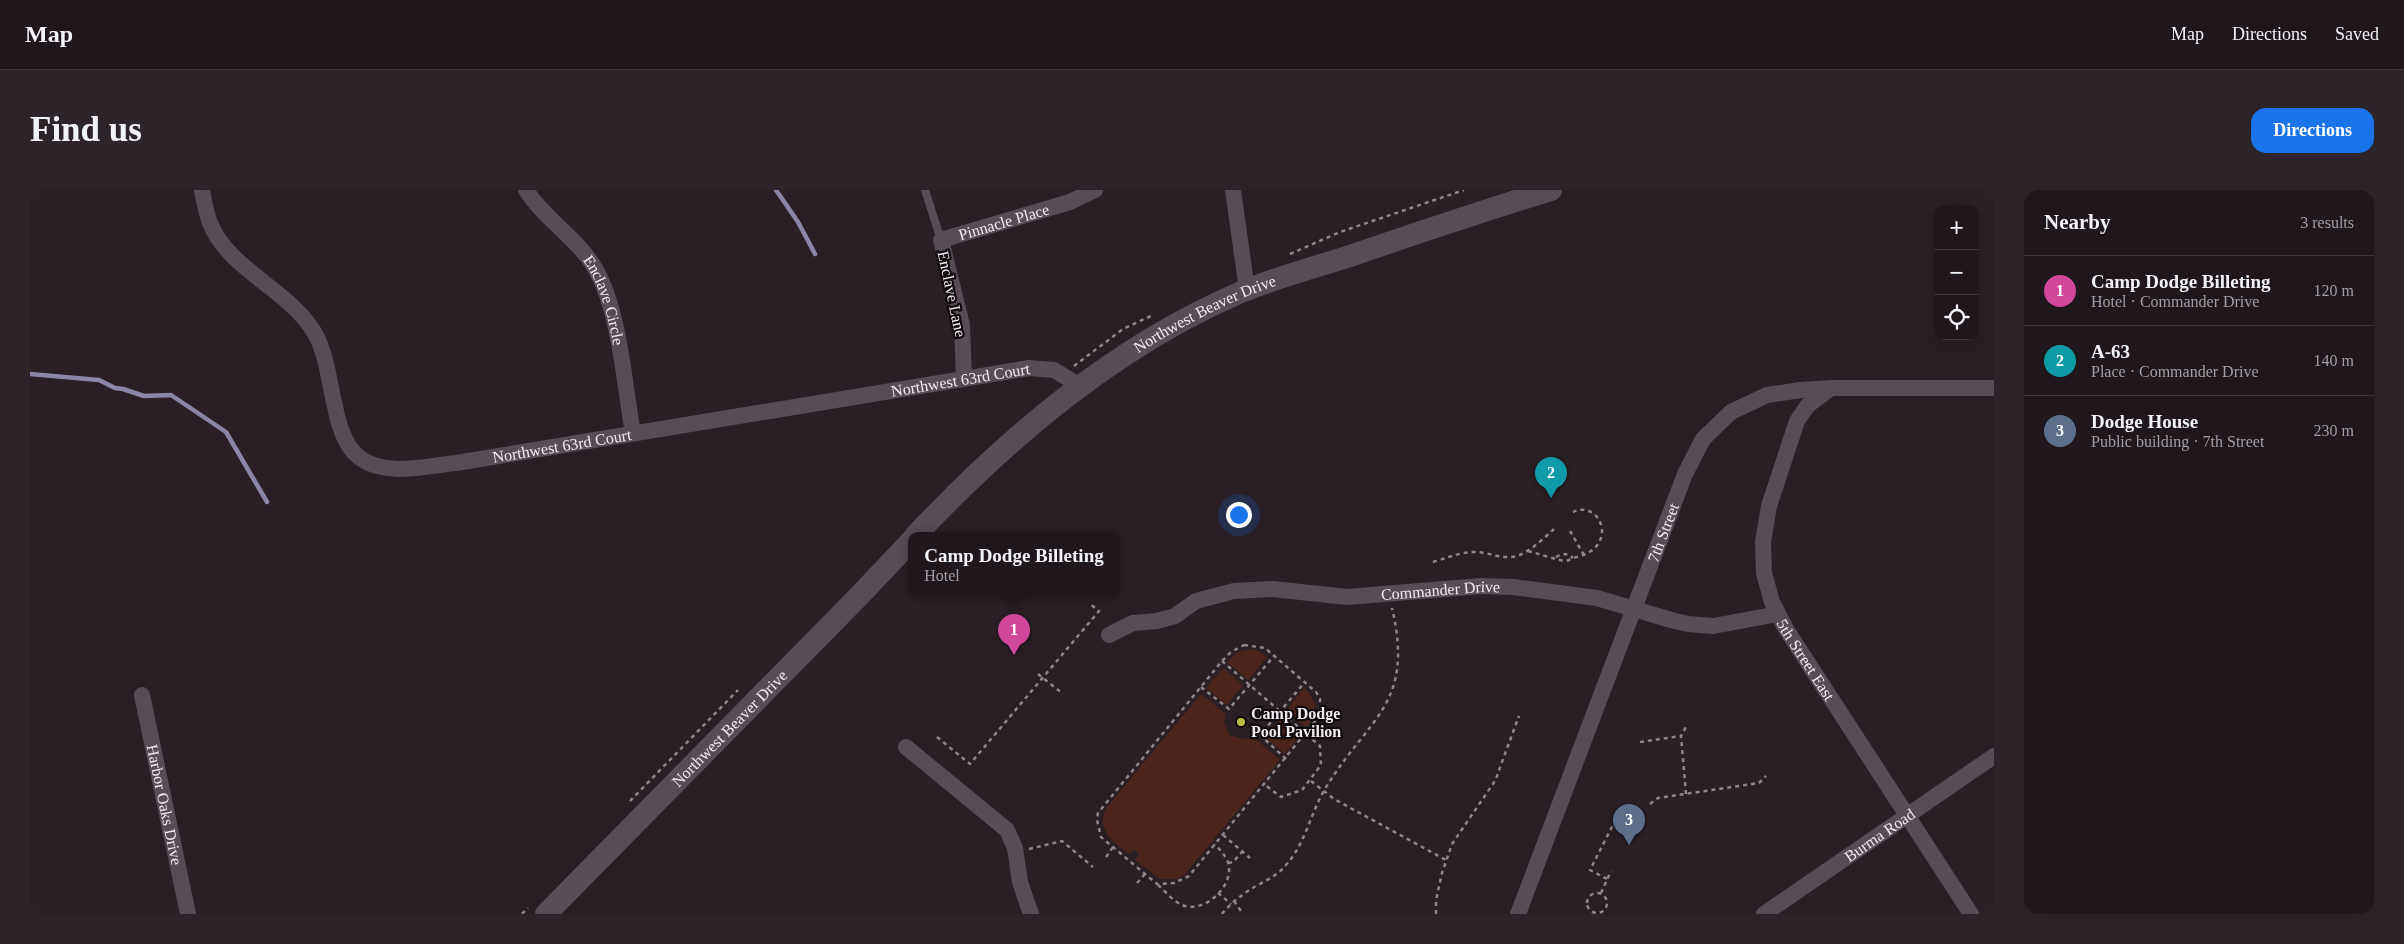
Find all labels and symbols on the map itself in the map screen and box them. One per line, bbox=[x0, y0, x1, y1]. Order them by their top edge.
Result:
street label: Pinnacle Place bbox=[956, 200, 1051, 243]
street label: Enclave Lane bbox=[935, 249, 969, 339]
street label: Enclave Circle bbox=[580, 252, 628, 346]
street label: Northwest Beaver Drive bbox=[1130, 271, 1278, 356]
street label: Northwest 63rd Court bbox=[890, 359, 1032, 399]
street label: Northwest 63rd Court bbox=[491, 426, 633, 465]
pin: 2 bbox=[1535, 457, 1567, 498]
street label: 7th Street bbox=[1644, 500, 1682, 564]
your location bbox=[1226, 502, 1252, 528]
street label: Commander Drive bbox=[1380, 577, 1500, 603]
pin: 1 bbox=[998, 614, 1030, 655]
street label: 5th Street East bbox=[1774, 616, 1839, 704]
street label: Northwest Beaver Drive bbox=[668, 666, 790, 790]
place label: Camp Dodge Pool Pavilion bbox=[1251, 705, 1341, 740]
marker: Camp Dodge Pool Pavilion bbox=[1235, 716, 1247, 728]
street label: Harbor Oaks Drive bbox=[144, 743, 186, 866]
pin: 3 bbox=[1613, 804, 1645, 845]
street label: Burma Road bbox=[1841, 805, 1918, 865]

